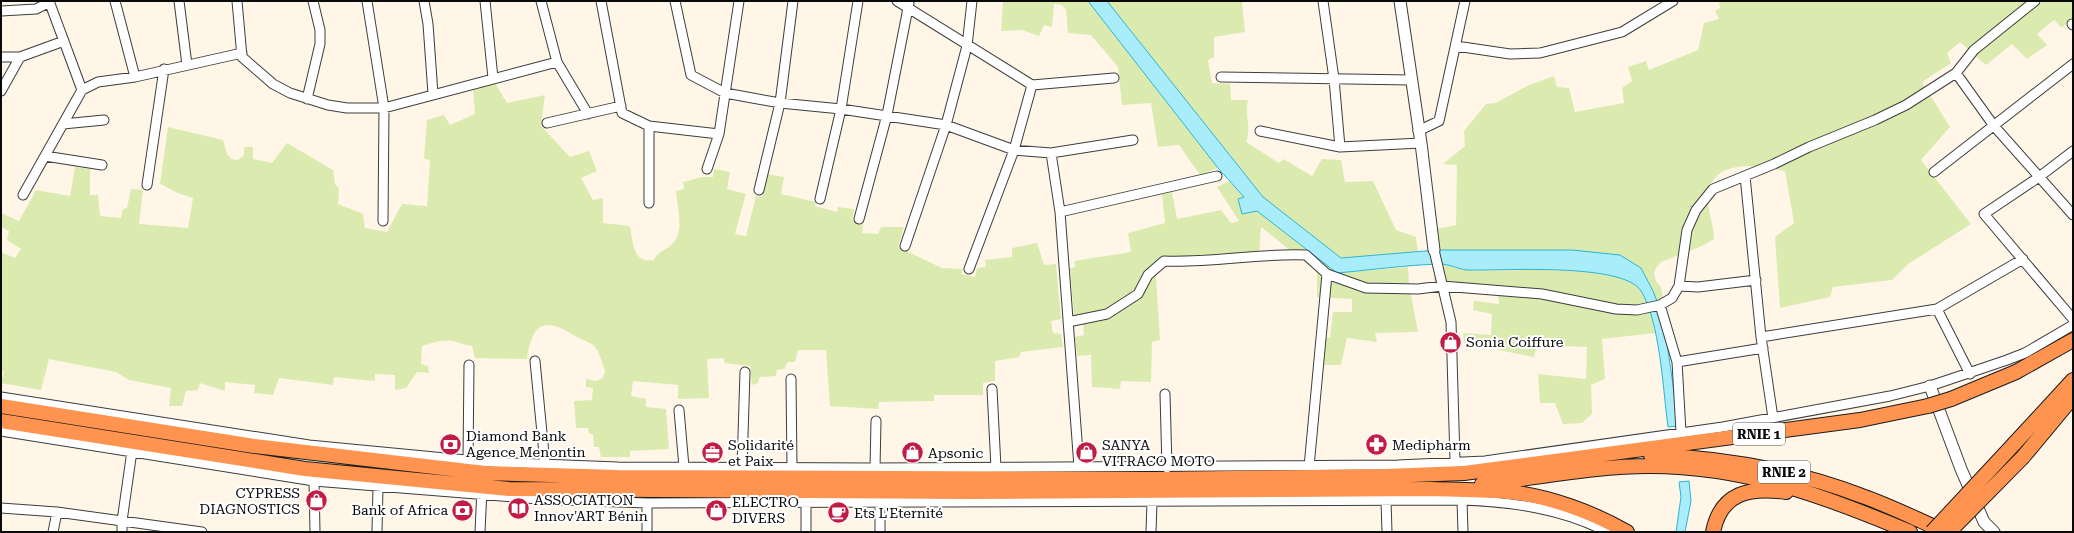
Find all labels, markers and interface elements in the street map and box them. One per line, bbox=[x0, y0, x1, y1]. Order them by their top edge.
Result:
shop icon: Sonia Coiffure bbox=[1437, 329, 1463, 355]
place label: Sonia Coiffure bbox=[1466, 334, 1564, 350]
road number: RNIE 1 bbox=[1733, 423, 1785, 445]
place label: Diamond Bank Agence Menontin bbox=[466, 428, 586, 460]
bank icon: Diamond Bank Agence Menontin bbox=[438, 431, 464, 457]
pharmacy icon: Medipharm bbox=[1363, 432, 1389, 458]
place label: Solidarité et Paix bbox=[728, 437, 794, 469]
place label: SANYA VITRACO MOTO bbox=[1102, 437, 1215, 469]
place label: Medipharm bbox=[1392, 437, 1471, 453]
office icon: Solidarité et Paix bbox=[699, 440, 725, 466]
shop icon: Apsonic bbox=[900, 440, 926, 466]
shop icon: SANYA VITRACO MOTO bbox=[1073, 440, 1099, 466]
place label: Apsonic bbox=[928, 445, 984, 461]
road number: RNIE 2 bbox=[1758, 461, 1810, 483]
place label: CYPRESS DIAGNOSTICS bbox=[199, 485, 300, 517]
shop icon: CYPRESS DIAGNOSTICS bbox=[303, 488, 329, 514]
place label: ASSOCIATION Innov'ART Bénin bbox=[534, 492, 648, 524]
place label: ELECTRO DIVERS bbox=[732, 494, 799, 526]
library icon: ASSOCIATION Innov'ART Bénin bbox=[505, 495, 531, 521]
bank icon: Bank of Africa bbox=[450, 497, 476, 523]
shop icon: ELECTRO DIVERS bbox=[704, 497, 730, 523]
cafe icon: Ets L'Eternité bbox=[825, 500, 851, 526]
place label: Bank of Africa bbox=[352, 502, 448, 518]
place label: Ets L'Eternité bbox=[854, 505, 943, 521]

